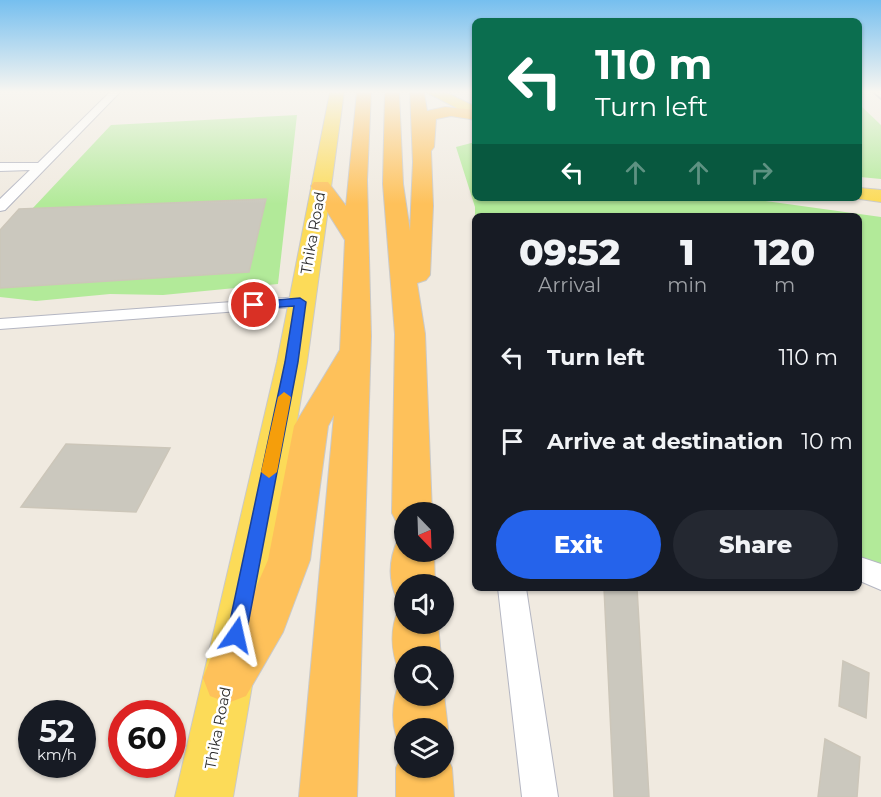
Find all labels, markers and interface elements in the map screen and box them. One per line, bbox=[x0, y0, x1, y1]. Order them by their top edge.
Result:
text: 110 m bbox=[595, 38, 712, 90]
icon: left bbox=[496, 42, 574, 120]
text: Turn left bbox=[595, 90, 708, 123]
icon: left bbox=[556, 156, 589, 189]
icon: ahead bbox=[619, 156, 652, 189]
icon: ahead bbox=[682, 156, 715, 189]
icon: right bbox=[745, 156, 778, 189]
street label: Thika Road bbox=[296, 190, 329, 276]
text: 09:52 bbox=[519, 230, 620, 274]
text: 1 bbox=[680, 230, 695, 274]
text: 120 bbox=[754, 230, 815, 274]
text: Arrival bbox=[538, 273, 601, 297]
text: min bbox=[667, 273, 707, 297]
text: m bbox=[774, 273, 795, 297]
pin bbox=[228, 279, 279, 330]
icon: arrive bbox=[237, 288, 270, 321]
icon: left bbox=[496, 341, 529, 374]
text: Turn left bbox=[547, 344, 645, 371]
text: 110 m bbox=[778, 344, 838, 371]
icon: arrive bbox=[496, 425, 529, 458]
text: Arrive at destination bbox=[547, 428, 783, 455]
text: 10 m bbox=[801, 428, 853, 455]
north arrow bbox=[394, 502, 454, 562]
map controls bbox=[394, 502, 454, 778]
button: Exit bbox=[496, 510, 661, 579]
button: Share bbox=[673, 510, 838, 579]
button: sound bbox=[394, 574, 454, 634]
position arrow bbox=[204, 603, 268, 667]
button: search bbox=[394, 646, 454, 706]
street label: Thika Road bbox=[200, 685, 235, 771]
speed limit sign: 60 bbox=[108, 700, 186, 778]
text: 52 bbox=[39, 713, 75, 750]
button: layers bbox=[394, 718, 454, 778]
text: km/h bbox=[37, 745, 77, 764]

